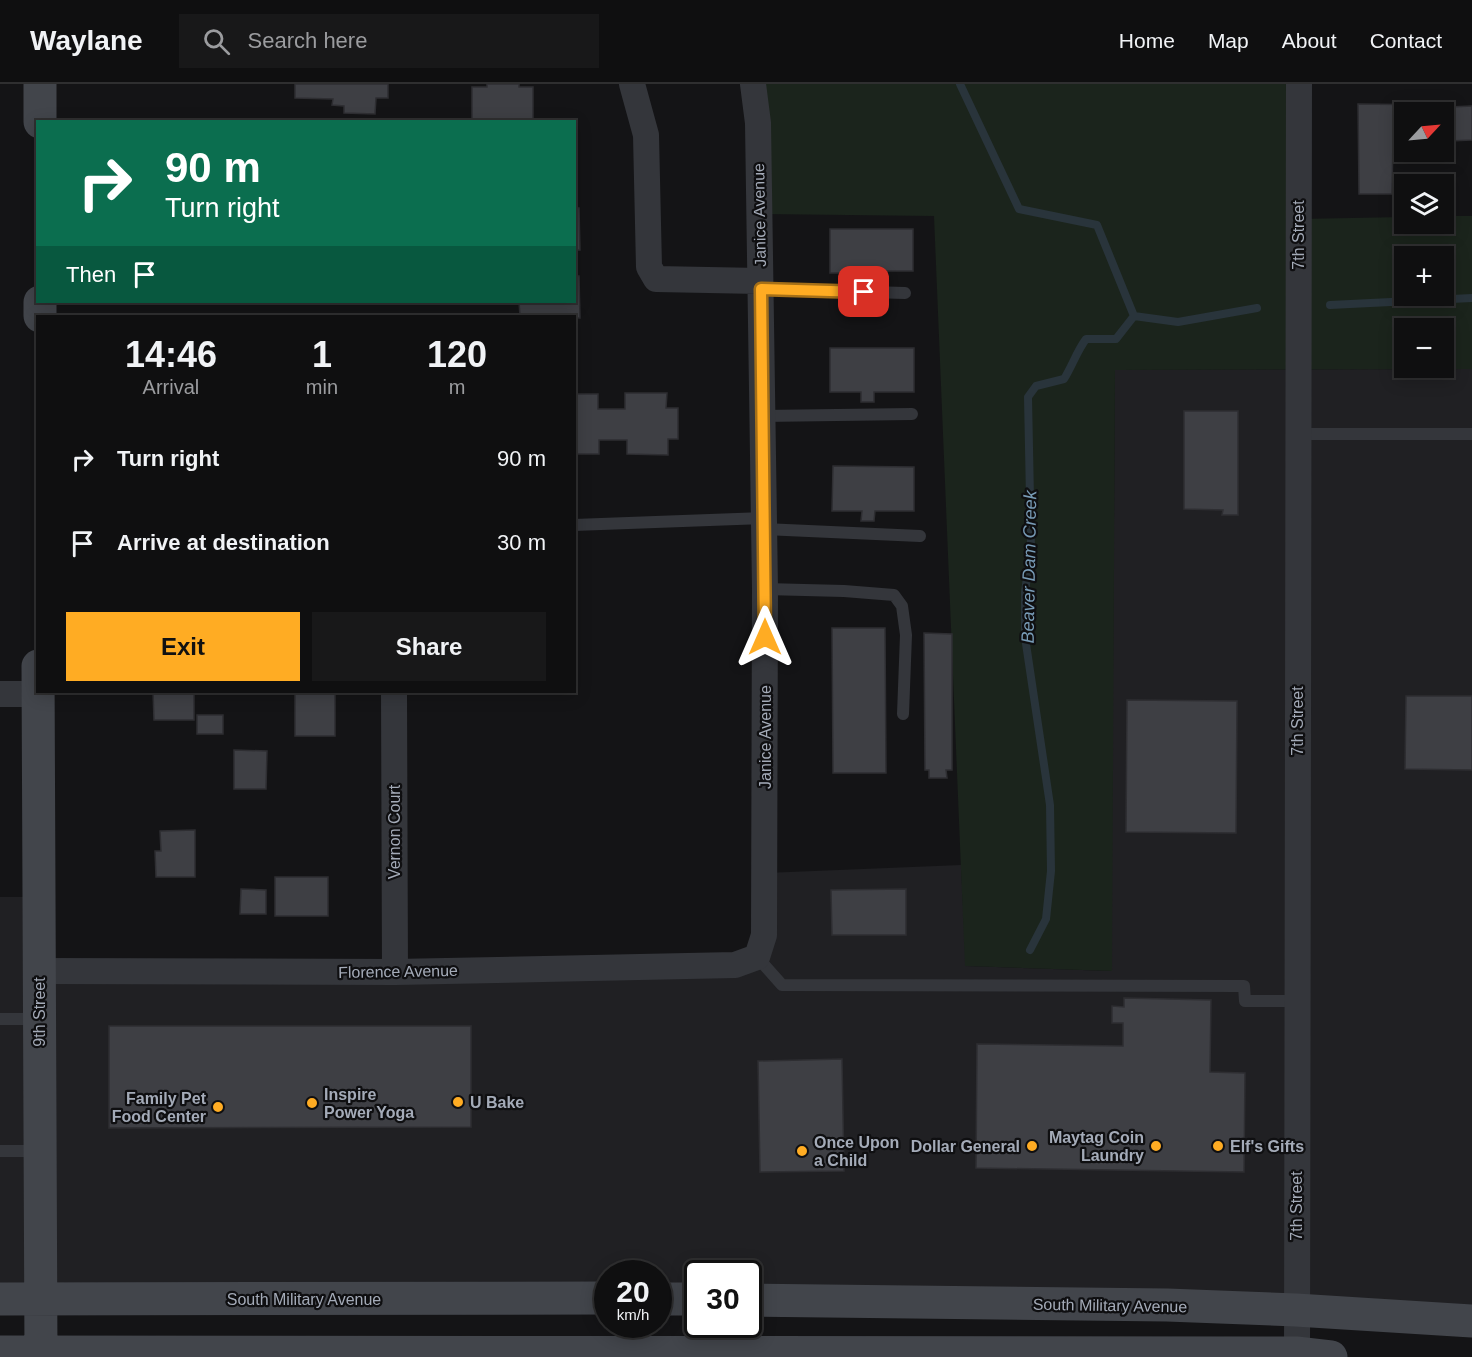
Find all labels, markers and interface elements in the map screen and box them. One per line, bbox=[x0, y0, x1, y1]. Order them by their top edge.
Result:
search box bbox=[179, 14, 599, 68]
text: Waylane bbox=[30, 25, 143, 56]
icon: search bbox=[200, 25, 233, 58]
text: Search here bbox=[248, 28, 367, 53]
text: Home bbox=[1119, 29, 1175, 52]
text: Map bbox=[1208, 29, 1249, 52]
text: About bbox=[1282, 29, 1337, 52]
text: Contact bbox=[1370, 29, 1442, 52]
north arrow bbox=[1394, 102, 1454, 162]
map controls bbox=[1394, 102, 1454, 378]
icon: right bbox=[66, 144, 144, 222]
text: 90 m bbox=[165, 144, 261, 191]
street label: Janice Avenue bbox=[750, 163, 769, 267]
button: layers bbox=[1394, 174, 1454, 234]
text: Turn right bbox=[165, 193, 280, 223]
street label: 7th Street bbox=[1290, 200, 1307, 270]
button: + bbox=[1394, 246, 1454, 306]
icon: arrive bbox=[128, 258, 161, 291]
text: Then bbox=[66, 262, 116, 287]
pin bbox=[838, 266, 889, 317]
icon: arrive bbox=[847, 275, 880, 308]
button: − bbox=[1394, 318, 1454, 378]
text: 14:46 bbox=[125, 334, 217, 375]
text: 1 bbox=[312, 334, 332, 375]
text: 120 bbox=[427, 334, 487, 375]
text: Arrival bbox=[143, 376, 199, 398]
text: min bbox=[306, 376, 338, 398]
text: m bbox=[449, 376, 465, 398]
icon: right bbox=[66, 443, 99, 476]
text: Turn right bbox=[117, 446, 219, 471]
text: 90 m bbox=[497, 446, 546, 471]
water label: Beaver Dam Creek bbox=[1018, 489, 1040, 644]
icon: arrive bbox=[66, 527, 99, 560]
text: Arrive at destination bbox=[117, 530, 330, 555]
text: 30 m bbox=[497, 530, 546, 555]
position arrow bbox=[733, 605, 797, 669]
button: Exit bbox=[66, 612, 300, 681]
button: Share bbox=[312, 612, 546, 681]
street label: Janice Avenue bbox=[757, 685, 774, 789]
street label: 7th Street bbox=[1289, 686, 1306, 756]
street label: Vernon Court bbox=[386, 784, 403, 879]
street label: Florence Avenue bbox=[338, 962, 458, 981]
street label: 9th Street bbox=[31, 977, 48, 1047]
place label: Inspire Power Yoga bbox=[324, 1086, 414, 1121]
place label: Family Pet Food Center bbox=[112, 1090, 207, 1125]
place label: U Bake bbox=[470, 1094, 524, 1111]
marker: U Bake bbox=[451, 1095, 465, 1109]
marker: Inspire Power Yoga bbox=[305, 1096, 319, 1110]
marker: Family Pet Food Center bbox=[211, 1100, 225, 1114]
place label: Maytag Coin Laundry bbox=[1049, 1129, 1144, 1164]
place label: Once Upon a Child bbox=[814, 1134, 899, 1169]
place label: Dollar General bbox=[911, 1138, 1020, 1155]
place label: Elf's Gifts bbox=[1230, 1138, 1304, 1155]
marker: Dollar General bbox=[1025, 1139, 1039, 1153]
marker: Maytag Coin Laundry bbox=[1149, 1139, 1163, 1153]
marker: Elf's Gifts bbox=[1211, 1139, 1225, 1153]
marker: Once Upon a Child bbox=[795, 1144, 809, 1158]
street label: 7th Street bbox=[1288, 1171, 1305, 1241]
speed limit sign: 30 bbox=[684, 1260, 762, 1338]
text: 20 bbox=[616, 1275, 650, 1308]
street label: South Military Avenue bbox=[227, 1291, 381, 1308]
street label: South Military Avenue bbox=[1033, 1296, 1187, 1315]
text: km/h bbox=[617, 1306, 649, 1323]

